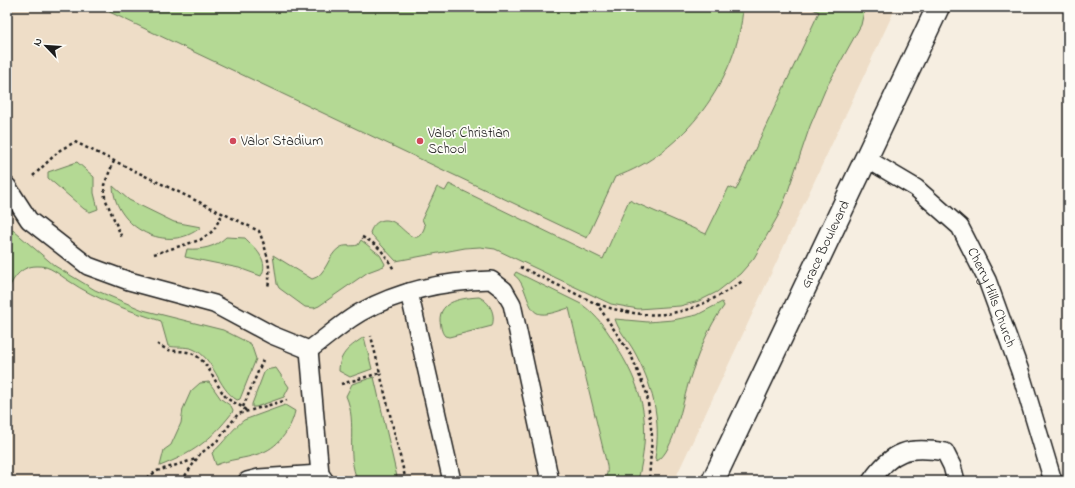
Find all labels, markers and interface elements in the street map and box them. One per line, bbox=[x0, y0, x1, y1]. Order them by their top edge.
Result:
north arrow bbox=[26, 26, 66, 66]
text: N bbox=[29, 35, 47, 49]
place label: Valor Christian School bbox=[427, 123, 510, 160]
place label: Valor Stadium bbox=[240, 131, 323, 152]
marker: Valor Stadium bbox=[228, 136, 238, 146]
marker: Valor Christian School bbox=[415, 136, 425, 146]
street label: Grace Boulevard bbox=[795, 197, 855, 292]
street label: Cherry Hills Church bbox=[962, 244, 1021, 350]

